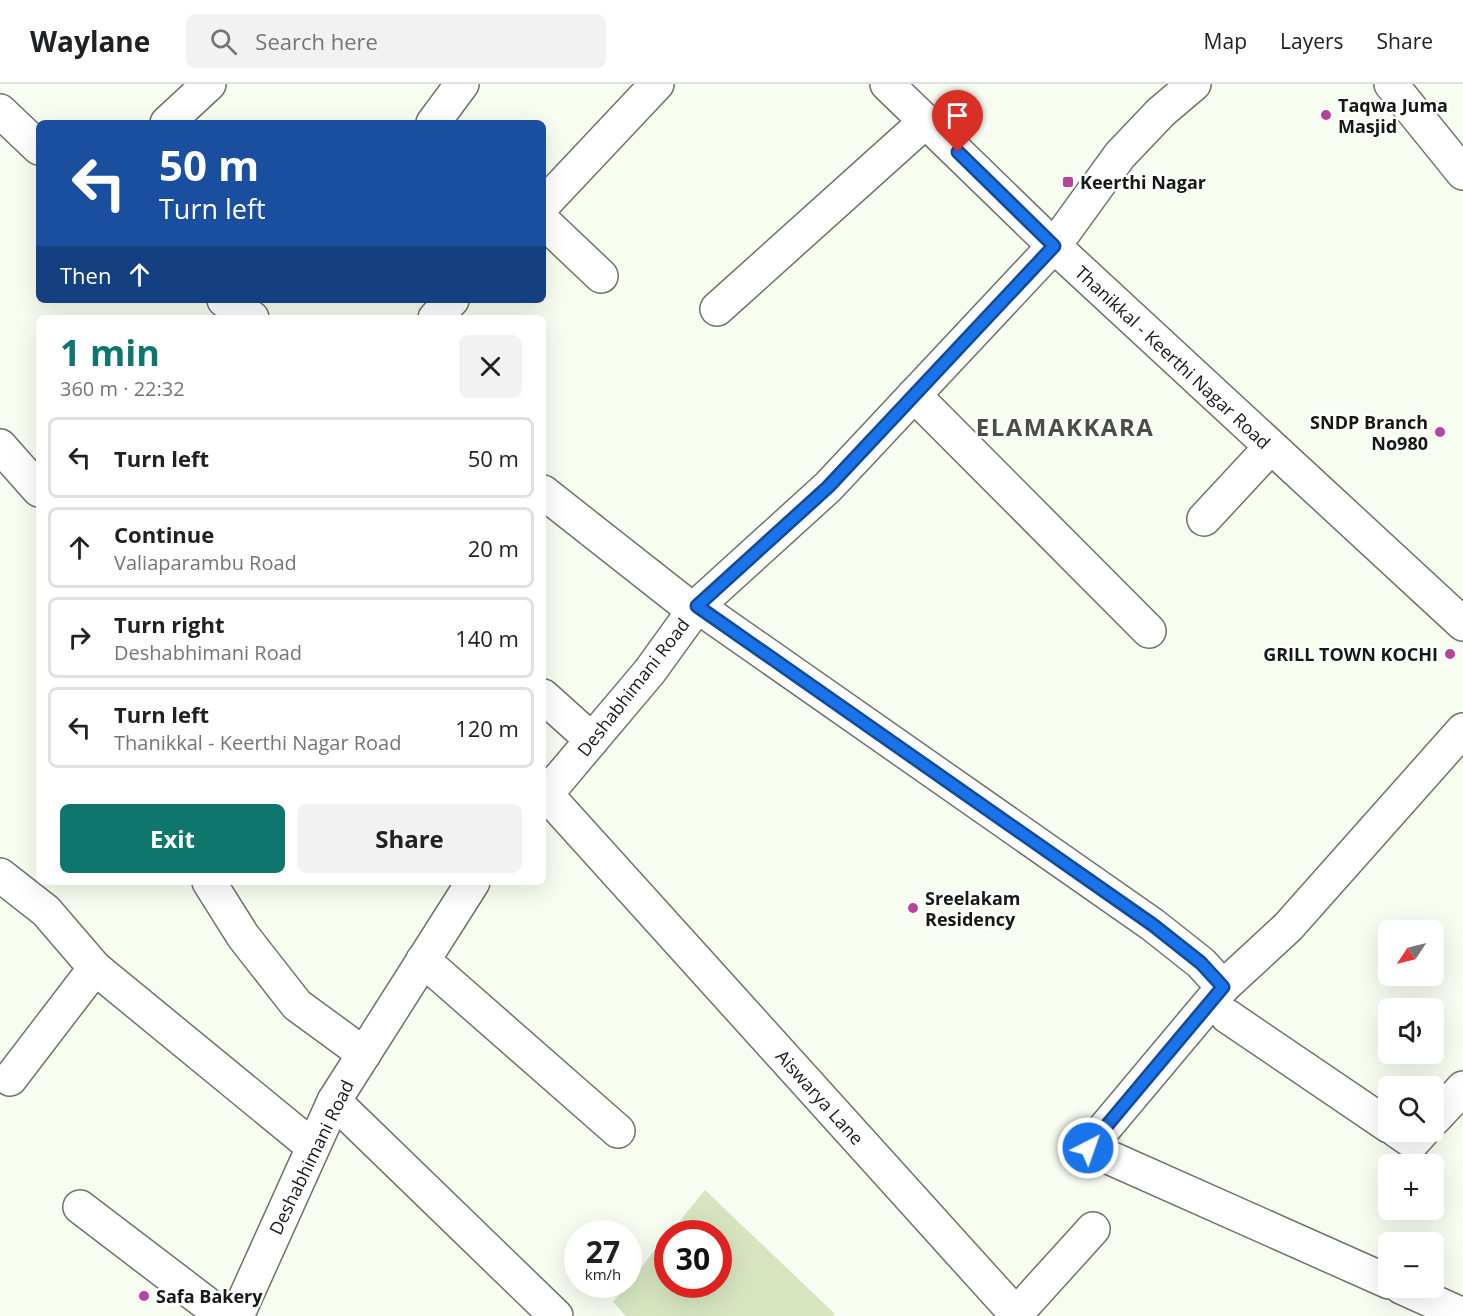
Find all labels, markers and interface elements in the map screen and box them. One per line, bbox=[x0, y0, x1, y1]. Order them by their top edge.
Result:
search box bbox=[186, 14, 606, 68]
text: Waylane bbox=[30, 22, 150, 60]
icon: search bbox=[207, 25, 240, 58]
text: Search here bbox=[255, 26, 378, 56]
text: Map bbox=[1204, 27, 1247, 55]
text: Layers bbox=[1280, 27, 1344, 55]
text: Share bbox=[1377, 27, 1433, 55]
pin bbox=[932, 90, 983, 152]
place label: Taqwa Juma Masjid bbox=[1338, 93, 1448, 138]
icon: arrive bbox=[941, 99, 974, 132]
marker: Taqwa Juma Masjid bbox=[1319, 108, 1333, 122]
text: 50 m bbox=[159, 136, 259, 193]
icon: left bbox=[60, 144, 138, 222]
place label: Keerthi Nagar bbox=[1080, 170, 1206, 194]
marker: Keerthi Nagar bbox=[1061, 175, 1075, 189]
text: Turn left bbox=[159, 190, 266, 227]
icon: ahead bbox=[123, 258, 156, 291]
text: Then bbox=[60, 260, 111, 290]
street label: Thanikkal - Keerthi Nagar Road bbox=[1070, 260, 1276, 454]
text: 1 min bbox=[60, 328, 160, 377]
button: close bbox=[459, 335, 522, 398]
text: 360 m · 22:32 bbox=[60, 375, 185, 402]
district label: ELAMAKKARA bbox=[976, 410, 1154, 443]
place label: SNDP Branch No980 bbox=[1310, 410, 1428, 455]
marker: SNDP Branch No980 bbox=[1433, 425, 1447, 439]
icon: left bbox=[63, 441, 96, 474]
text: Turn left bbox=[114, 443, 209, 473]
text: 50 m bbox=[468, 443, 519, 473]
text: Continue bbox=[114, 519, 214, 549]
icon: ahead bbox=[63, 531, 96, 564]
text: 20 m bbox=[468, 533, 519, 563]
text: Valiaparambu Road bbox=[114, 549, 297, 576]
text: Turn right bbox=[114, 609, 225, 639]
street label: Deshabhimani Road bbox=[571, 613, 695, 761]
icon: right bbox=[63, 621, 96, 654]
text: 140 m bbox=[455, 623, 519, 653]
text: Deshabhimani Road bbox=[114, 639, 302, 666]
place label: GRILL TOWN KOCHI bbox=[1263, 642, 1438, 666]
marker: GRILL TOWN KOCHI bbox=[1443, 647, 1457, 661]
text: Turn left bbox=[114, 699, 209, 729]
icon: left bbox=[63, 711, 96, 744]
text: 120 m bbox=[455, 713, 519, 743]
text: Thanikkal - Keerthi Nagar Road bbox=[114, 729, 401, 756]
button: Exit bbox=[60, 804, 285, 873]
button: Share bbox=[297, 804, 522, 873]
place label: Sreelakam Residency bbox=[925, 886, 1020, 931]
marker: Sreelakam Residency bbox=[906, 901, 920, 915]
north arrow bbox=[1378, 920, 1444, 986]
map controls bbox=[1378, 920, 1444, 1298]
button: sound bbox=[1378, 998, 1444, 1064]
street label: Aiswarya Lane bbox=[771, 1044, 869, 1150]
street label: Deshabhimani Road bbox=[263, 1076, 359, 1238]
button: search bbox=[1378, 1076, 1444, 1142]
position arrow bbox=[1056, 1116, 1120, 1180]
button: + bbox=[1378, 1154, 1444, 1220]
speed limit sign: 30 bbox=[654, 1220, 732, 1298]
text: 27 bbox=[586, 1231, 620, 1272]
button: − bbox=[1378, 1232, 1444, 1298]
text: km/h bbox=[585, 1264, 621, 1284]
place label: Safa Bakery bbox=[156, 1284, 263, 1308]
marker: Safa Bakery bbox=[137, 1289, 151, 1303]

